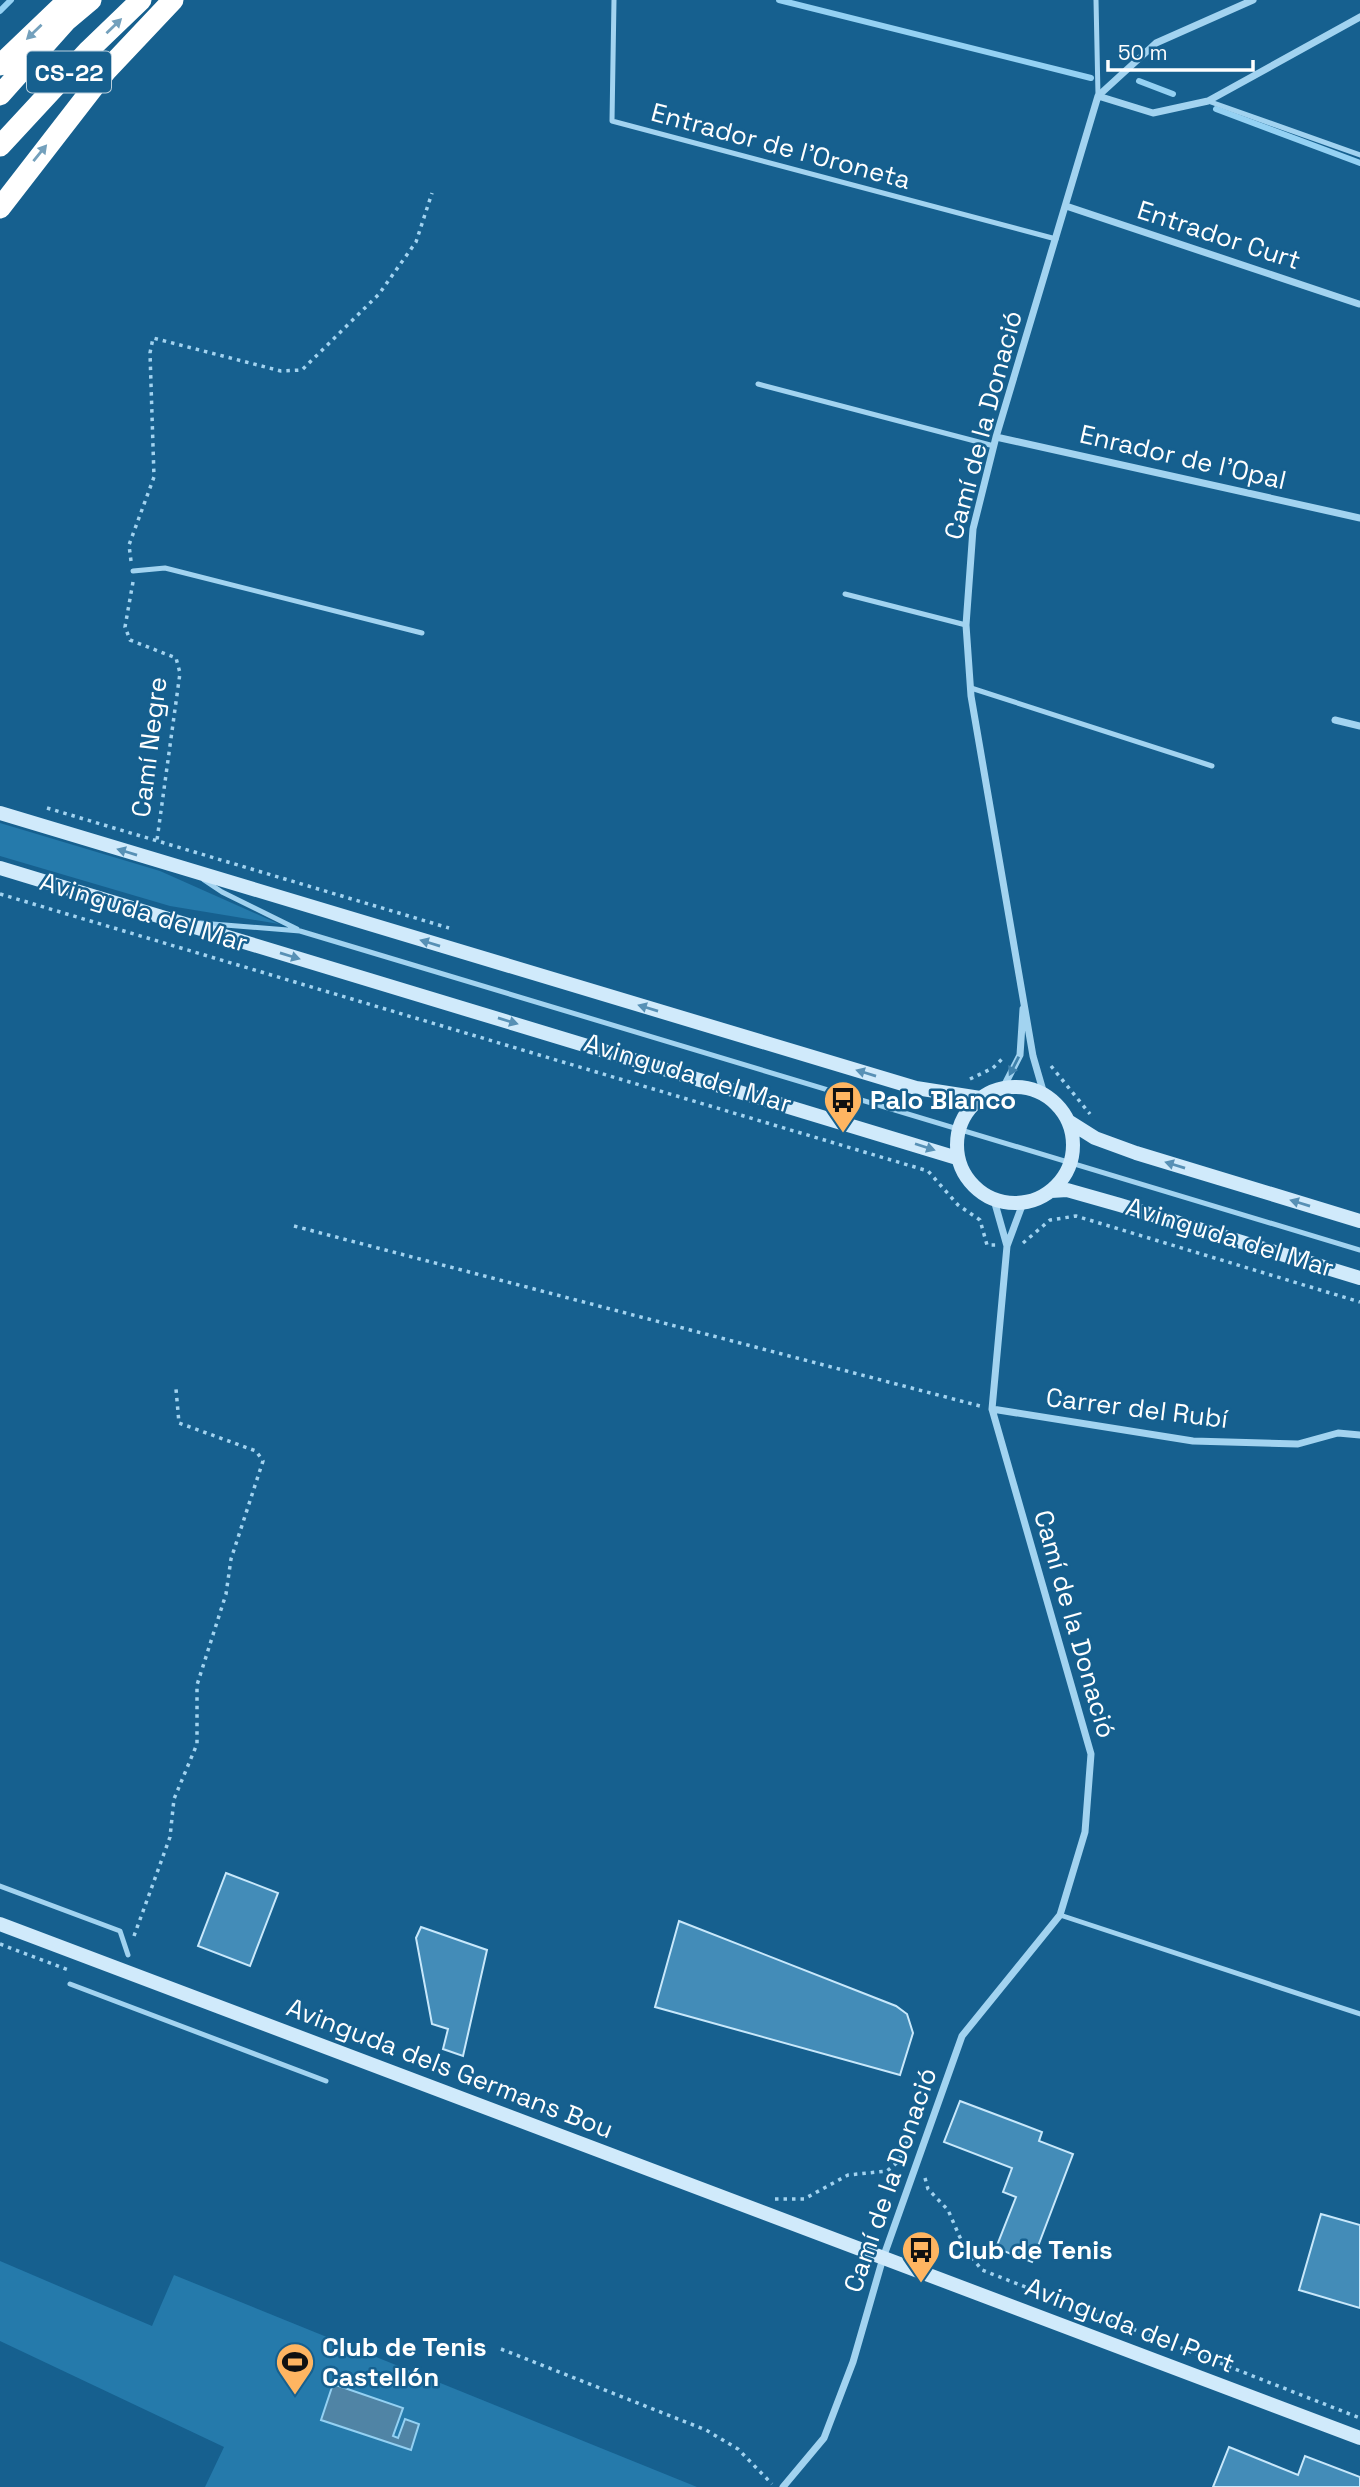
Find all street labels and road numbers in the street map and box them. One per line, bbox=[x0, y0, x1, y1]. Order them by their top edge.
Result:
road number: CS-22 bbox=[27, 52, 111, 92]
street label: Entrador de l'Oroneta bbox=[647, 95, 915, 197]
street label: Entrador Curt bbox=[1133, 193, 1305, 277]
street label: Camí de la Donació bbox=[936, 307, 1030, 543]
street label: Enrador de l'Opal bbox=[1076, 417, 1290, 497]
street label: Camí Negre bbox=[124, 675, 174, 819]
street label: Avinguda del Mar bbox=[36, 864, 252, 960]
street label: Avinguda del Mar bbox=[580, 1025, 796, 1121]
street label: Avinguda del Mar bbox=[1122, 1189, 1338, 1285]
street label: Carrer del Rubí bbox=[1044, 1380, 1231, 1436]
street label: Camí de la Donació bbox=[1026, 1506, 1124, 1742]
street label: Avinguda dels Germans Bou bbox=[282, 1990, 618, 2146]
street label: Camí de la Donació bbox=[836, 2063, 944, 2297]
street label: Avinguda del Port bbox=[1021, 2269, 1239, 2381]

